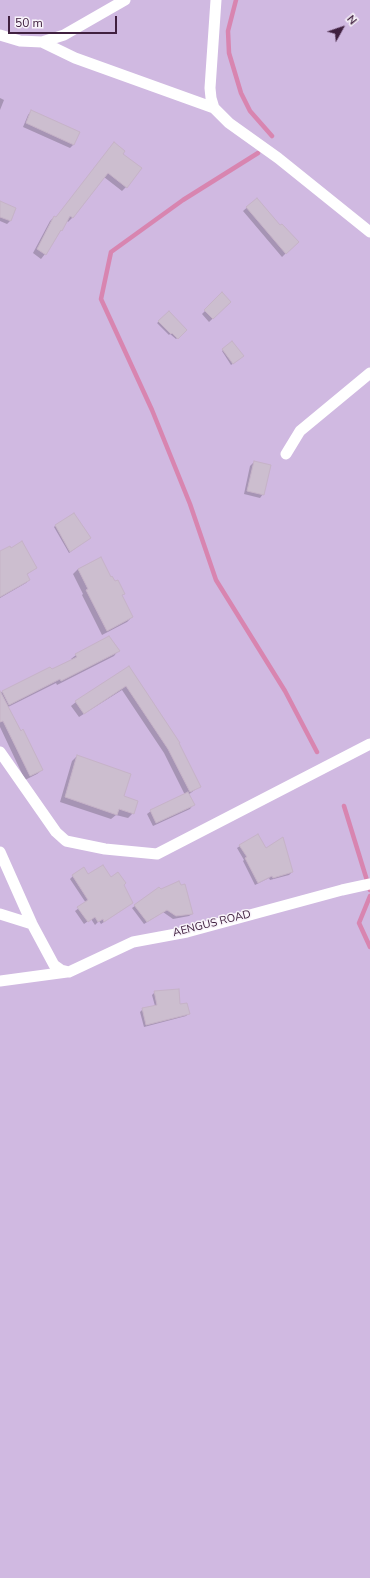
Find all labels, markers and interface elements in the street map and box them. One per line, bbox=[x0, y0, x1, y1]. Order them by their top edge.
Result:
scale bar bbox=[10, 8, 119, 34]
north arrow bbox=[322, 8, 362, 48]
text: N bbox=[343, 12, 360, 28]
text: 50 m bbox=[15, 15, 43, 31]
street label: AENGUS ROAD bbox=[172, 908, 252, 940]

